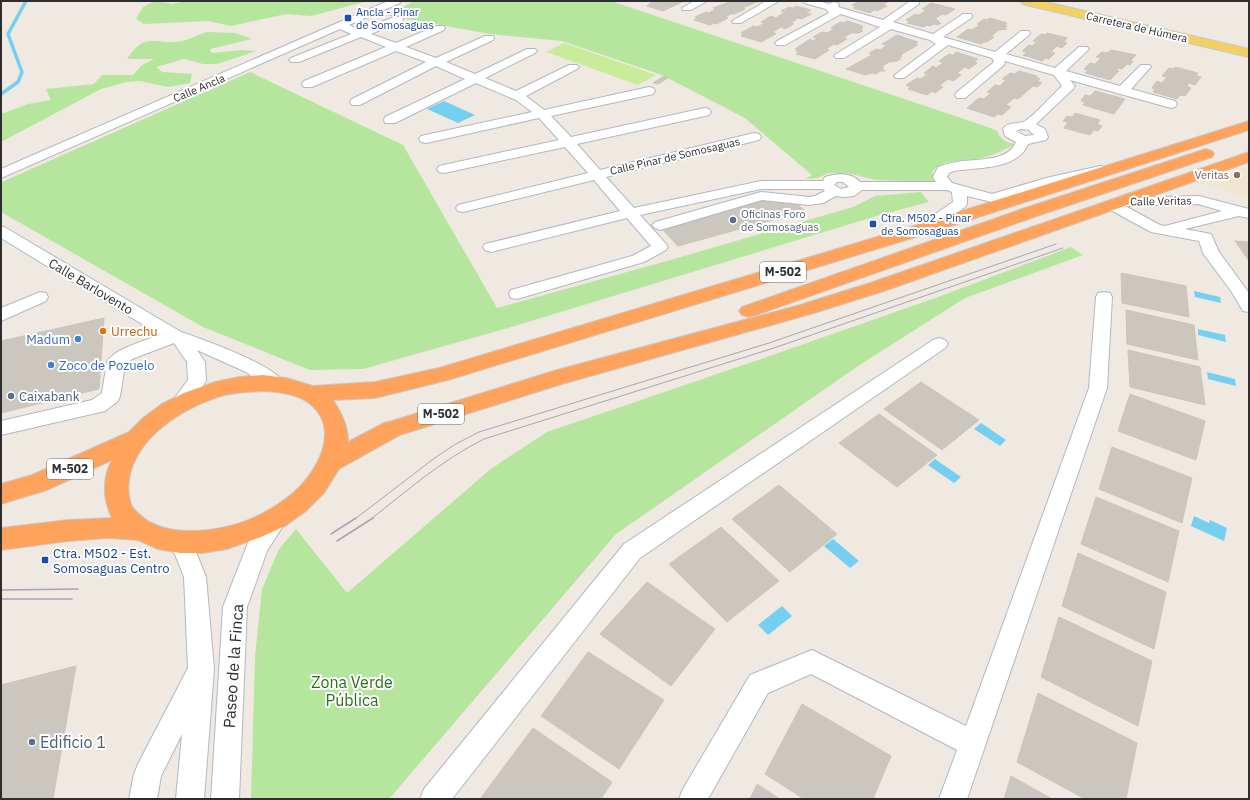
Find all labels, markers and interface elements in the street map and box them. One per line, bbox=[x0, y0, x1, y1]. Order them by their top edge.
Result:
place label: Ancla - Pinar de Somosaguas bbox=[356, 5, 434, 32]
street label: Carretera de Húmera bbox=[1085, 9, 1189, 46]
marker: Ancla - Pinar de Somosaguas bbox=[343, 13, 353, 23]
street label: Calle Ancla bbox=[171, 71, 227, 105]
street label: Calle Pinar de Somosaguas bbox=[609, 134, 741, 178]
place label: Veritas bbox=[1195, 168, 1229, 182]
marker: Veritas bbox=[1232, 170, 1242, 180]
street label: Calle Veritas bbox=[1130, 193, 1192, 209]
place label: Oficinas Foro de Somosaguas bbox=[741, 207, 819, 234]
place label: Ctra. M502 - Pinar de Somosaguas bbox=[881, 211, 971, 238]
marker: Oficinas Foro de Somosaguas bbox=[728, 215, 738, 225]
marker: Ctra. M502 - Pinar de Somosaguas bbox=[868, 219, 878, 229]
street label: Calle Barlovento bbox=[45, 254, 136, 318]
road number: M-502 bbox=[760, 262, 806, 282]
place label: Urrechu bbox=[111, 323, 158, 340]
marker: Urrechu bbox=[98, 326, 108, 336]
place label: Madum bbox=[26, 331, 70, 348]
marker: Madum bbox=[73, 334, 83, 344]
place label: Zoco de Pozuelo bbox=[59, 357, 155, 374]
marker: Zoco de Pozuelo bbox=[46, 360, 56, 370]
place label: Caixabank bbox=[19, 388, 80, 405]
marker: Caixabank bbox=[6, 391, 16, 401]
road number: M-502 bbox=[418, 404, 464, 424]
road number: M-502 bbox=[47, 459, 93, 479]
place label: Ctra. M502 - Est. Somosaguas Centro bbox=[53, 545, 169, 577]
marker: Ctra. M502 - Est. Somosaguas Centro bbox=[40, 555, 50, 565]
street label: Paseo de la Finca bbox=[219, 603, 247, 729]
park label: Zona Verde Pública bbox=[311, 672, 393, 710]
place label: Edificio 1 bbox=[40, 732, 106, 752]
marker: Edificio 1 bbox=[27, 737, 37, 747]

